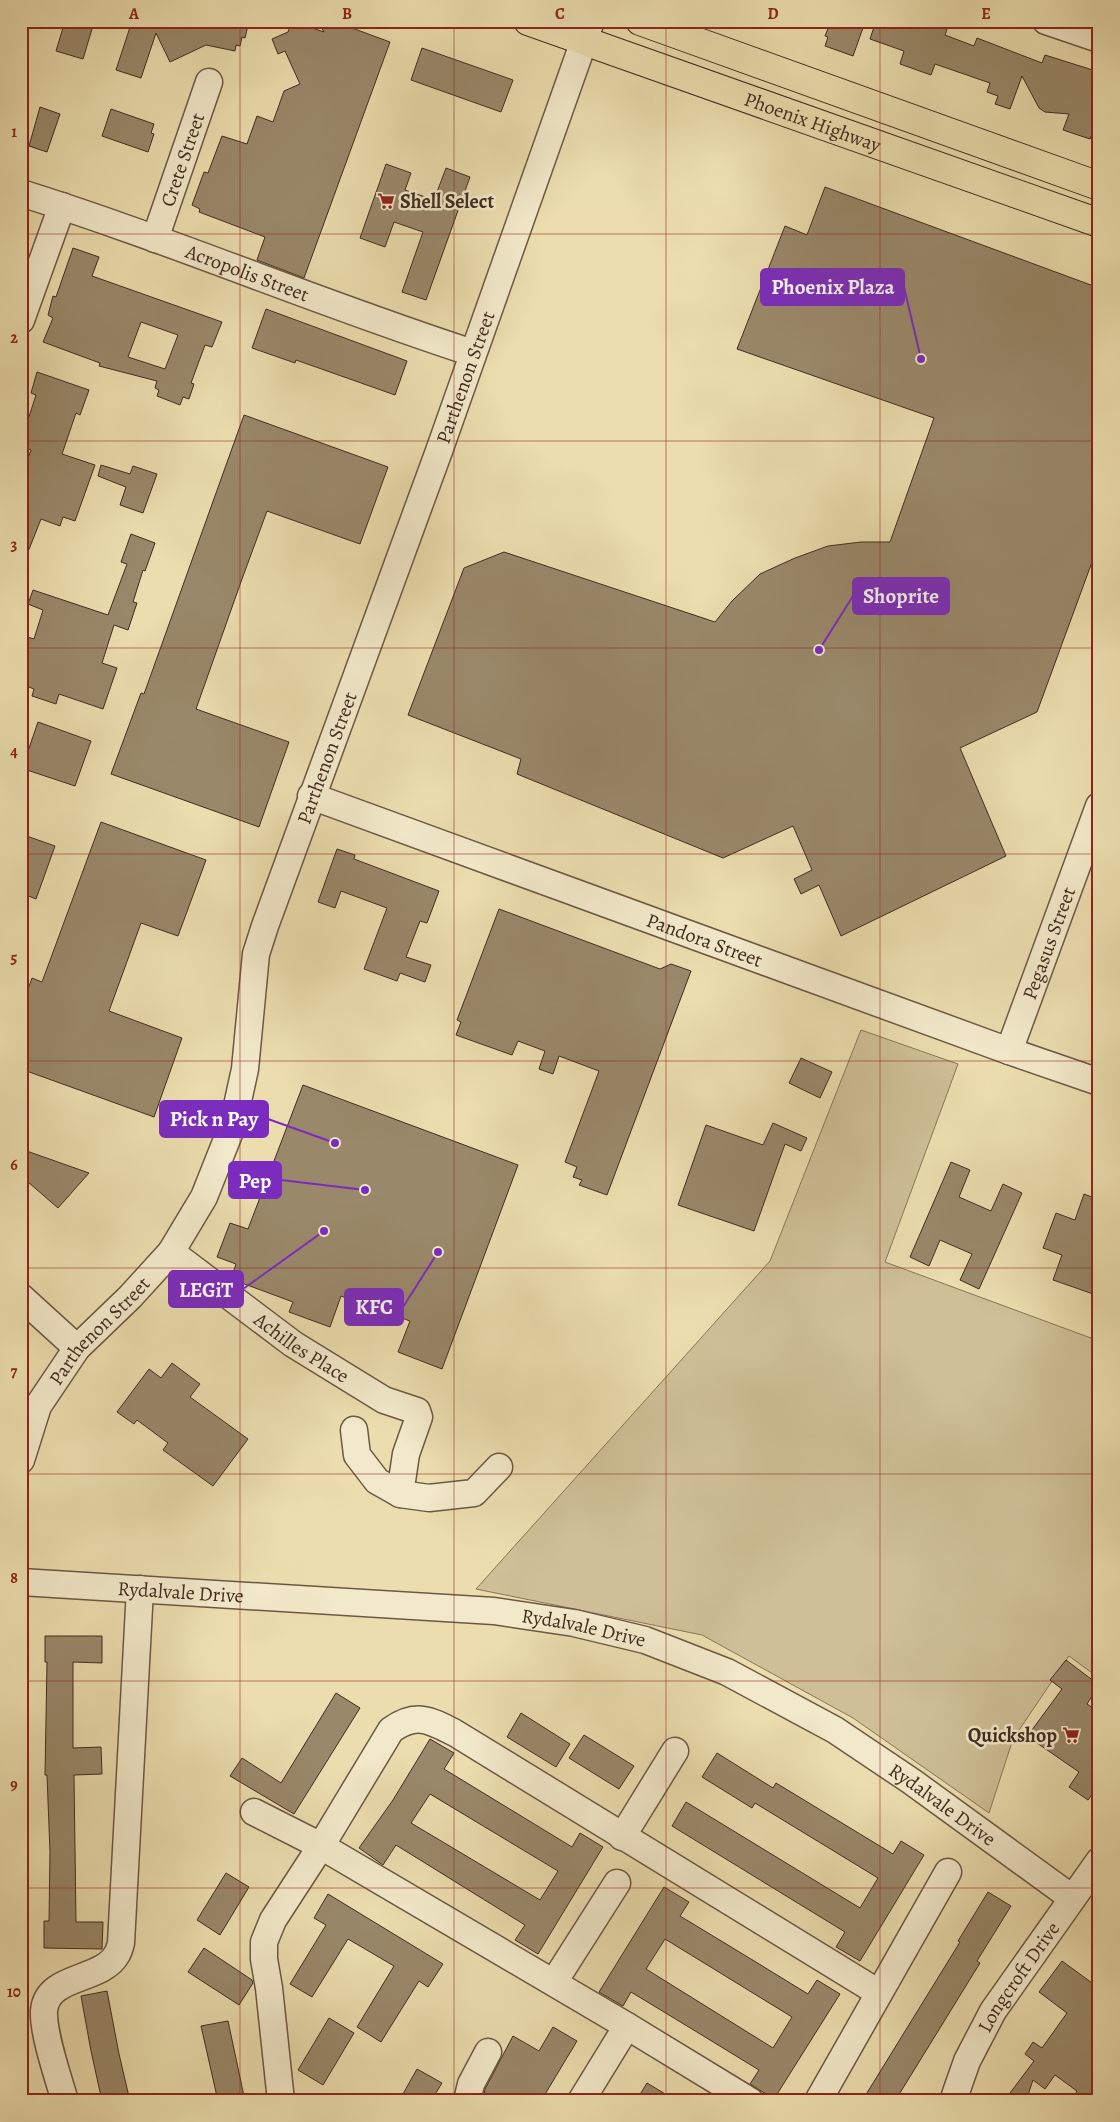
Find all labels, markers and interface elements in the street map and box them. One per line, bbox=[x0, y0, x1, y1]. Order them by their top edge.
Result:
text: A bbox=[128, 3, 140, 25]
text: B bbox=[342, 3, 352, 25]
text: C bbox=[555, 3, 565, 25]
text: D bbox=[767, 3, 779, 25]
text: E bbox=[981, 3, 991, 25]
street label: Phoenix Highway bbox=[741, 85, 886, 159]
street label: Crete Street bbox=[154, 109, 211, 210]
text: 1 bbox=[11, 121, 17, 143]
place label: Shell Select bbox=[400, 188, 494, 215]
supermarket icon: Shell Select bbox=[376, 191, 396, 211]
street label: Acropolis Street bbox=[181, 237, 313, 308]
callout: Phoenix Plaza bbox=[761, 269, 904, 305]
text: Phoenix Plaza bbox=[771, 273, 896, 301]
street label: Parthenon Street bbox=[429, 307, 501, 447]
text: 2 bbox=[10, 327, 18, 349]
text: 3 bbox=[11, 534, 18, 556]
callout: Shoprite bbox=[853, 578, 949, 614]
text: Shoprite bbox=[863, 582, 939, 610]
street label: Parthenon Street bbox=[290, 688, 363, 828]
text: 4 bbox=[10, 741, 18, 763]
street label: Pegasus Street bbox=[1016, 883, 1082, 1003]
street label: Pandora Street bbox=[643, 906, 767, 973]
text: 5 bbox=[11, 947, 18, 969]
callout: Pick n Pay bbox=[160, 1101, 268, 1137]
text: Pick n Pay bbox=[170, 1105, 259, 1133]
text: 6 bbox=[10, 1154, 18, 1176]
callout: Pep bbox=[229, 1162, 281, 1198]
text: Pep bbox=[239, 1167, 271, 1195]
street label: Parthenon Street bbox=[42, 1270, 156, 1390]
callout: LEGiT bbox=[169, 1271, 243, 1307]
text: LEGiT bbox=[179, 1276, 233, 1304]
callout: KFC bbox=[345, 1289, 403, 1325]
text: KFC bbox=[355, 1293, 393, 1321]
street label: Achilles Place bbox=[248, 1305, 355, 1389]
text: 7 bbox=[11, 1361, 18, 1383]
text: 8 bbox=[10, 1567, 18, 1589]
street label: Rydalvale Drive bbox=[117, 1574, 244, 1609]
street label: Rydalvale Drive bbox=[520, 1602, 648, 1653]
place label: Quickshop bbox=[968, 1722, 1057, 1749]
supermarket icon: Quickshop bbox=[1061, 1725, 1081, 1745]
street label: Rydalvale Drive bbox=[884, 1756, 1002, 1852]
text: 9 bbox=[10, 1774, 18, 1796]
street label: Longcroft Drive bbox=[971, 1916, 1066, 2037]
text: 10 bbox=[7, 1981, 21, 2003]

